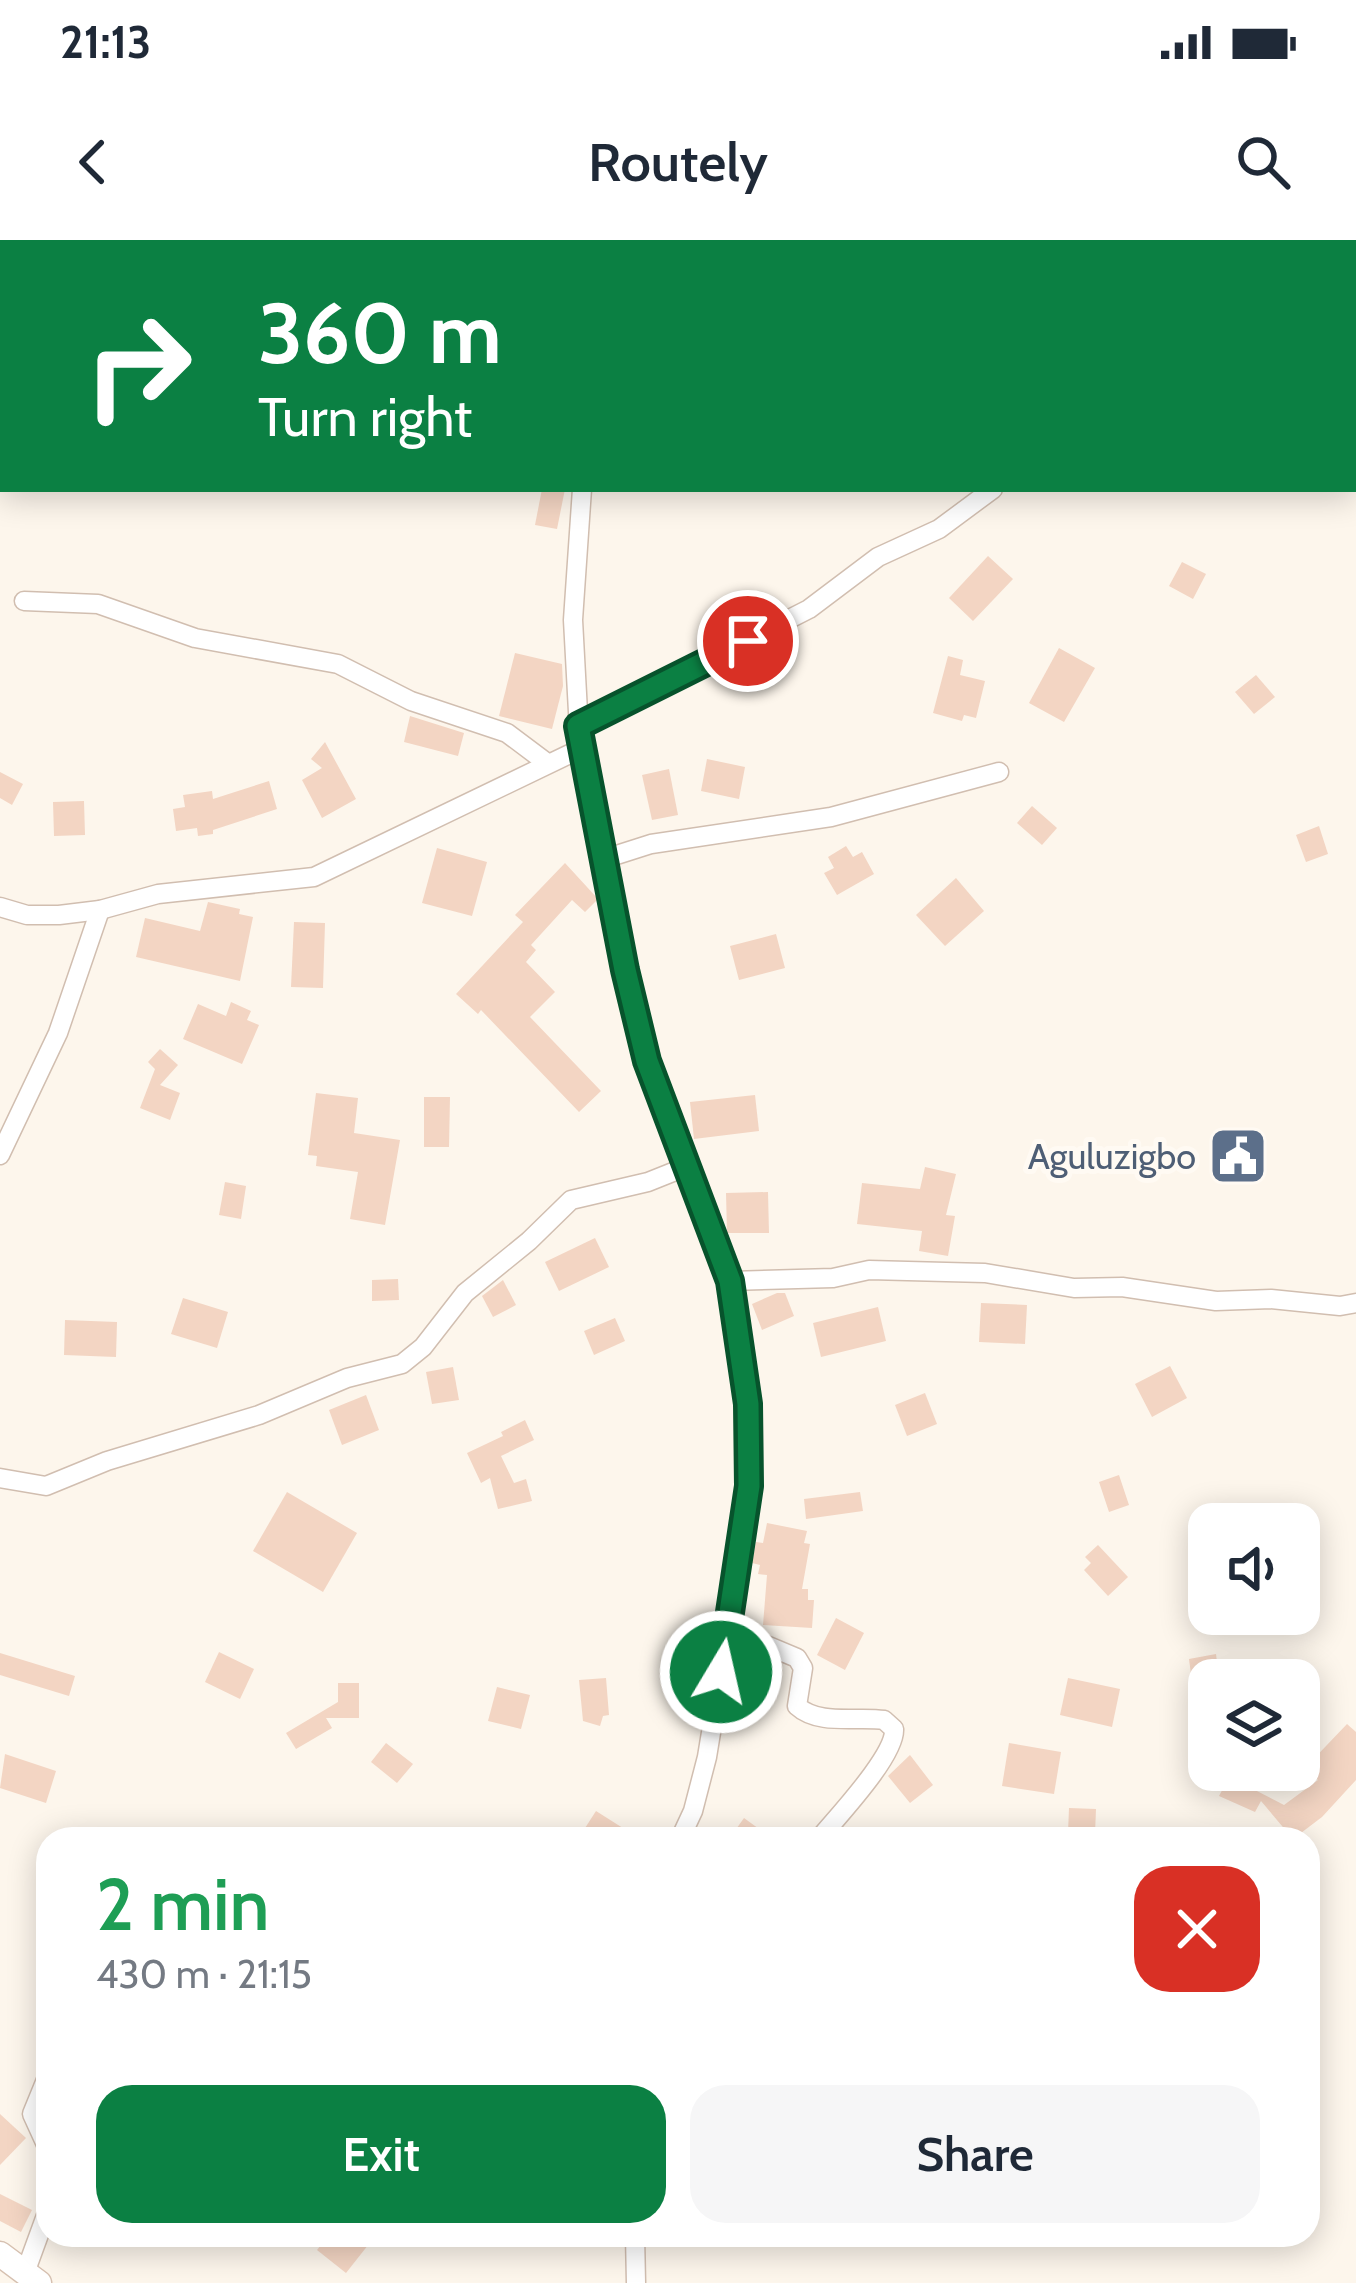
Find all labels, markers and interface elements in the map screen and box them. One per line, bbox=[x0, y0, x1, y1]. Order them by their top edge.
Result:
text: 21:13 bbox=[60, 15, 151, 69]
icon: back bbox=[60, 129, 126, 195]
text: Routely bbox=[588, 129, 768, 195]
icon: search bbox=[1230, 129, 1296, 195]
text: 360 m bbox=[258, 282, 502, 384]
icon: right bbox=[60, 288, 216, 444]
text: Turn right bbox=[258, 384, 472, 450]
pin bbox=[697, 590, 799, 692]
icon: arrive bbox=[715, 608, 781, 674]
public building icon: Aguluzigbo bbox=[1207, 1125, 1269, 1187]
place label: Aguluzigbo bbox=[1028, 1134, 1196, 1178]
map controls bbox=[1188, 1503, 1320, 1791]
button: sound bbox=[1188, 1503, 1320, 1635]
position arrow bbox=[658, 1609, 784, 1735]
button: layers bbox=[1188, 1659, 1320, 1791]
text: 2 min bbox=[96, 1861, 269, 1948]
button: close bbox=[1134, 1866, 1260, 1992]
text: 430 m · 21:15 bbox=[96, 1950, 312, 1998]
button: Exit bbox=[96, 2085, 666, 2223]
button: Share bbox=[690, 2085, 1260, 2223]

